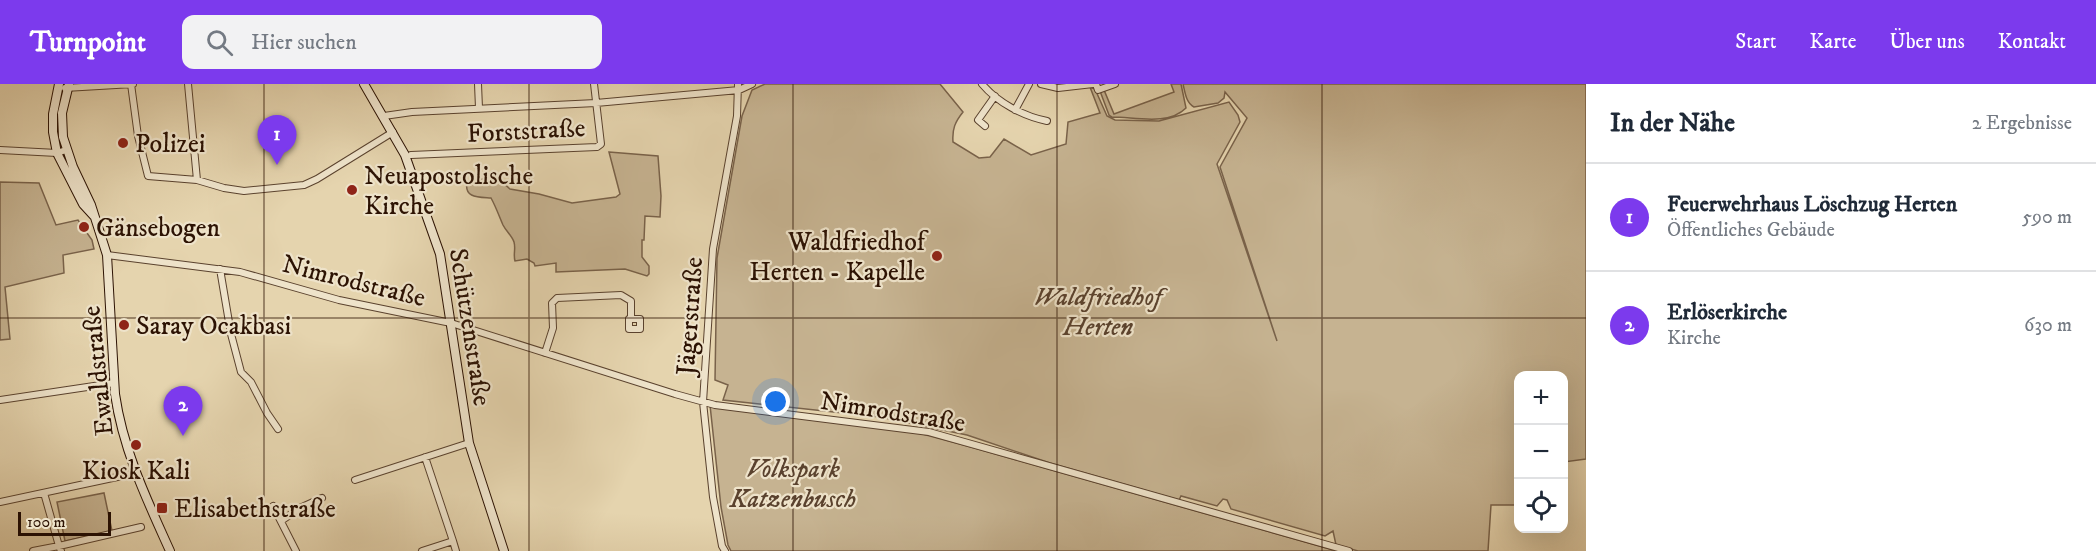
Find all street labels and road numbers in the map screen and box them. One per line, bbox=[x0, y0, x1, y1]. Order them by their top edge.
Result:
street label: Forststraße bbox=[466, 112, 586, 151]
street label: Schützenstraße bbox=[441, 246, 498, 408]
street label: Nimrodstraße bbox=[279, 248, 429, 315]
street label: Jägerstraße bbox=[670, 256, 711, 378]
street label: Ewaldstraße bbox=[75, 304, 122, 438]
street label: Nimrodstraße bbox=[818, 385, 968, 440]

